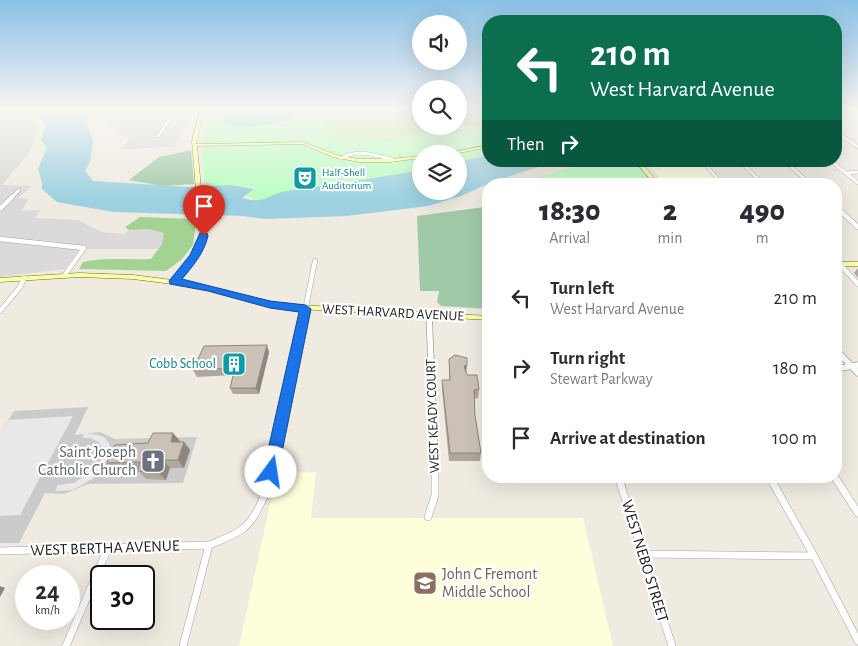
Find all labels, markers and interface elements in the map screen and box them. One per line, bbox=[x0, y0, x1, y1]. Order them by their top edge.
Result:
map controls bbox=[412, 15, 467, 200]
button: sound bbox=[412, 15, 467, 70]
icon: left bbox=[507, 35, 572, 100]
text: 210 m bbox=[590, 37, 671, 72]
text: West Harvard Avenue bbox=[590, 78, 775, 100]
button: search bbox=[412, 80, 467, 135]
icon: right bbox=[555, 130, 583, 158]
text: Then bbox=[507, 135, 545, 154]
button: layers bbox=[412, 145, 467, 200]
theatre icon: Half-Shell Auditorium bbox=[292, 165, 318, 191]
place label: Half-Shell Auditorium bbox=[322, 167, 371, 191]
pin bbox=[183, 185, 225, 236]
icon: arrive bbox=[190, 192, 218, 220]
text: 18:30 bbox=[539, 196, 601, 226]
text: 2 bbox=[663, 196, 677, 226]
text: 490 bbox=[739, 196, 785, 226]
text: Arrival bbox=[549, 230, 590, 246]
text: min bbox=[658, 230, 682, 246]
text: m bbox=[756, 230, 769, 246]
text: Turn left bbox=[550, 279, 614, 298]
icon: left bbox=[507, 284, 535, 312]
text: 210 m bbox=[773, 289, 817, 308]
text: West Harvard Avenue bbox=[550, 301, 684, 317]
street label: WEST HARVARD AVENUE bbox=[322, 302, 465, 324]
text: Turn right bbox=[550, 349, 625, 368]
building icon: Cobb School bbox=[221, 351, 247, 377]
icon: right bbox=[507, 354, 535, 382]
place label: Cobb School bbox=[149, 357, 216, 371]
street label: WEST KEADY COURT bbox=[424, 358, 442, 474]
text: 180 m bbox=[773, 359, 817, 378]
text: Stewart Parkway bbox=[550, 371, 653, 387]
icon: arrive bbox=[507, 424, 535, 452]
text: Arrive at destination bbox=[550, 429, 706, 448]
text: 100 m bbox=[772, 429, 817, 448]
place label: Saint Joseph Catholic Church bbox=[38, 444, 136, 478]
position arrow bbox=[244, 445, 296, 497]
church icon: Saint Joseph Catholic Church bbox=[140, 448, 166, 474]
street label: WEST NEBO STREET bbox=[619, 498, 671, 624]
street label: WEST BERTHA AVENUE bbox=[30, 537, 180, 559]
speed limit sign: 30 bbox=[90, 565, 155, 630]
place label: John C Fremont Middle School bbox=[442, 566, 537, 600]
school or university icon: John C Fremont Middle School bbox=[412, 570, 438, 596]
text: 24 bbox=[35, 579, 60, 604]
text: km/h bbox=[35, 604, 60, 616]

